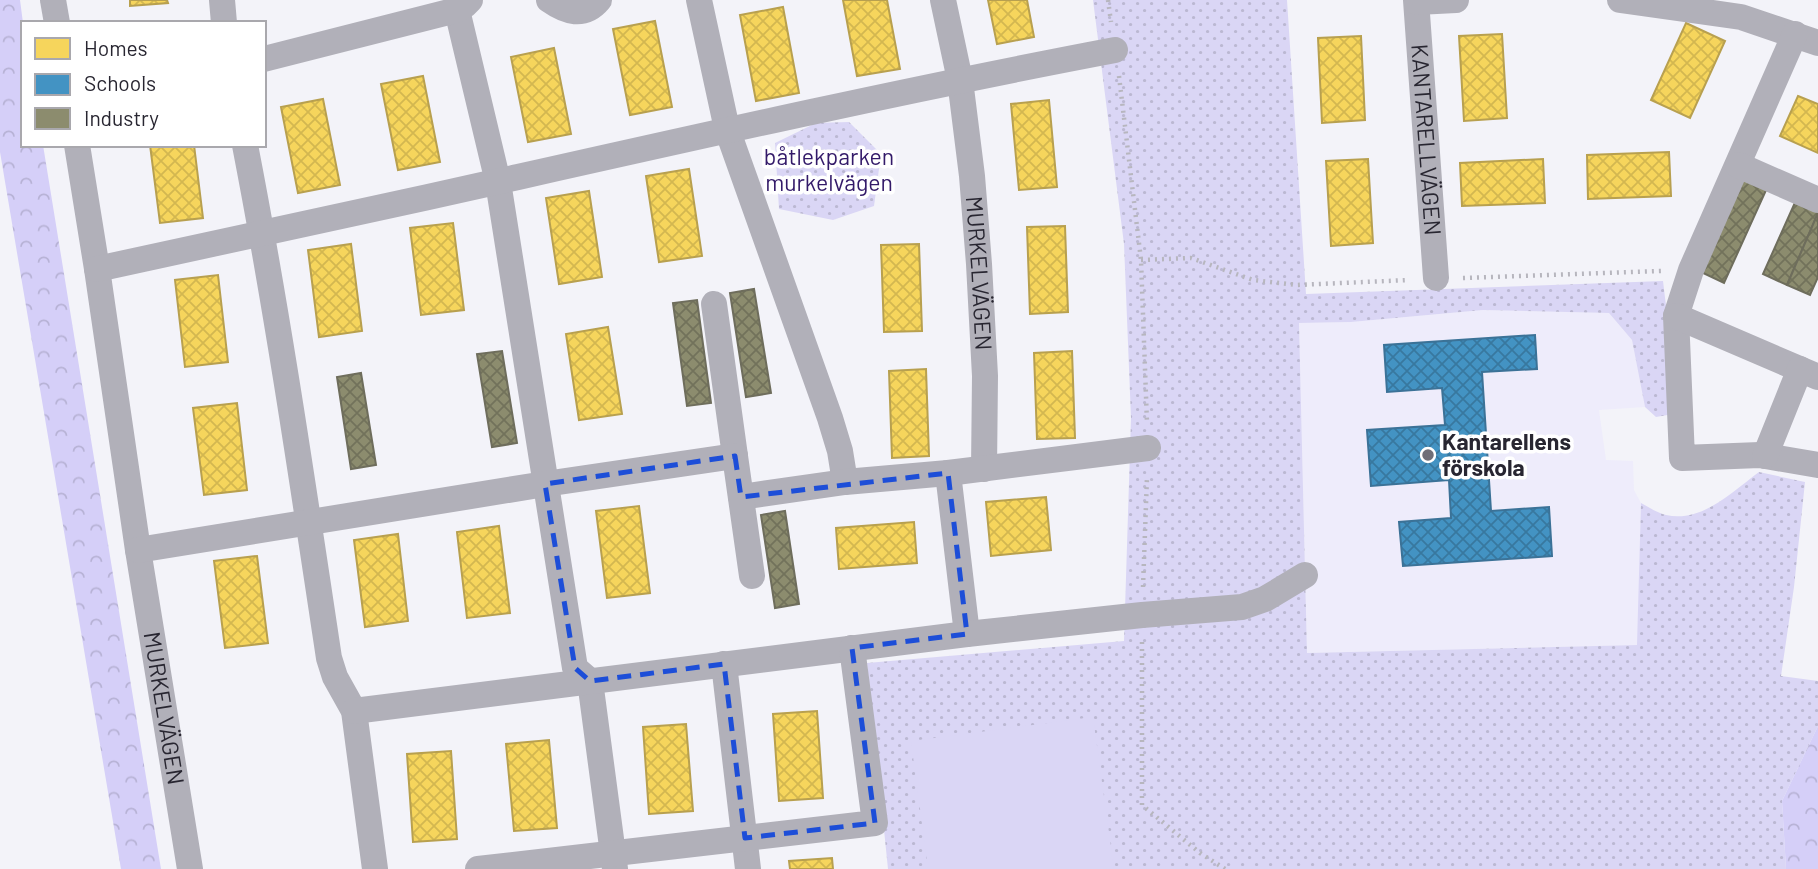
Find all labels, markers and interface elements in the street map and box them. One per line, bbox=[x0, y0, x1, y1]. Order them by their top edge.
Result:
legend bbox=[21, 21, 266, 147]
text: Homes bbox=[84, 35, 148, 60]
street label: KANTARELLVÄGEN bbox=[1406, 43, 1448, 236]
text: Schools bbox=[84, 70, 156, 95]
text: Industry bbox=[84, 105, 159, 130]
park label: båtlekparken murkelvägen bbox=[764, 142, 894, 196]
street label: MURKELVÄGEN bbox=[961, 195, 999, 351]
place label: Kantarellens förskola bbox=[1442, 427, 1571, 481]
marker: Kantarellens förskola bbox=[1420, 447, 1436, 463]
street label: MURKELVÄGEN bbox=[139, 630, 191, 787]

